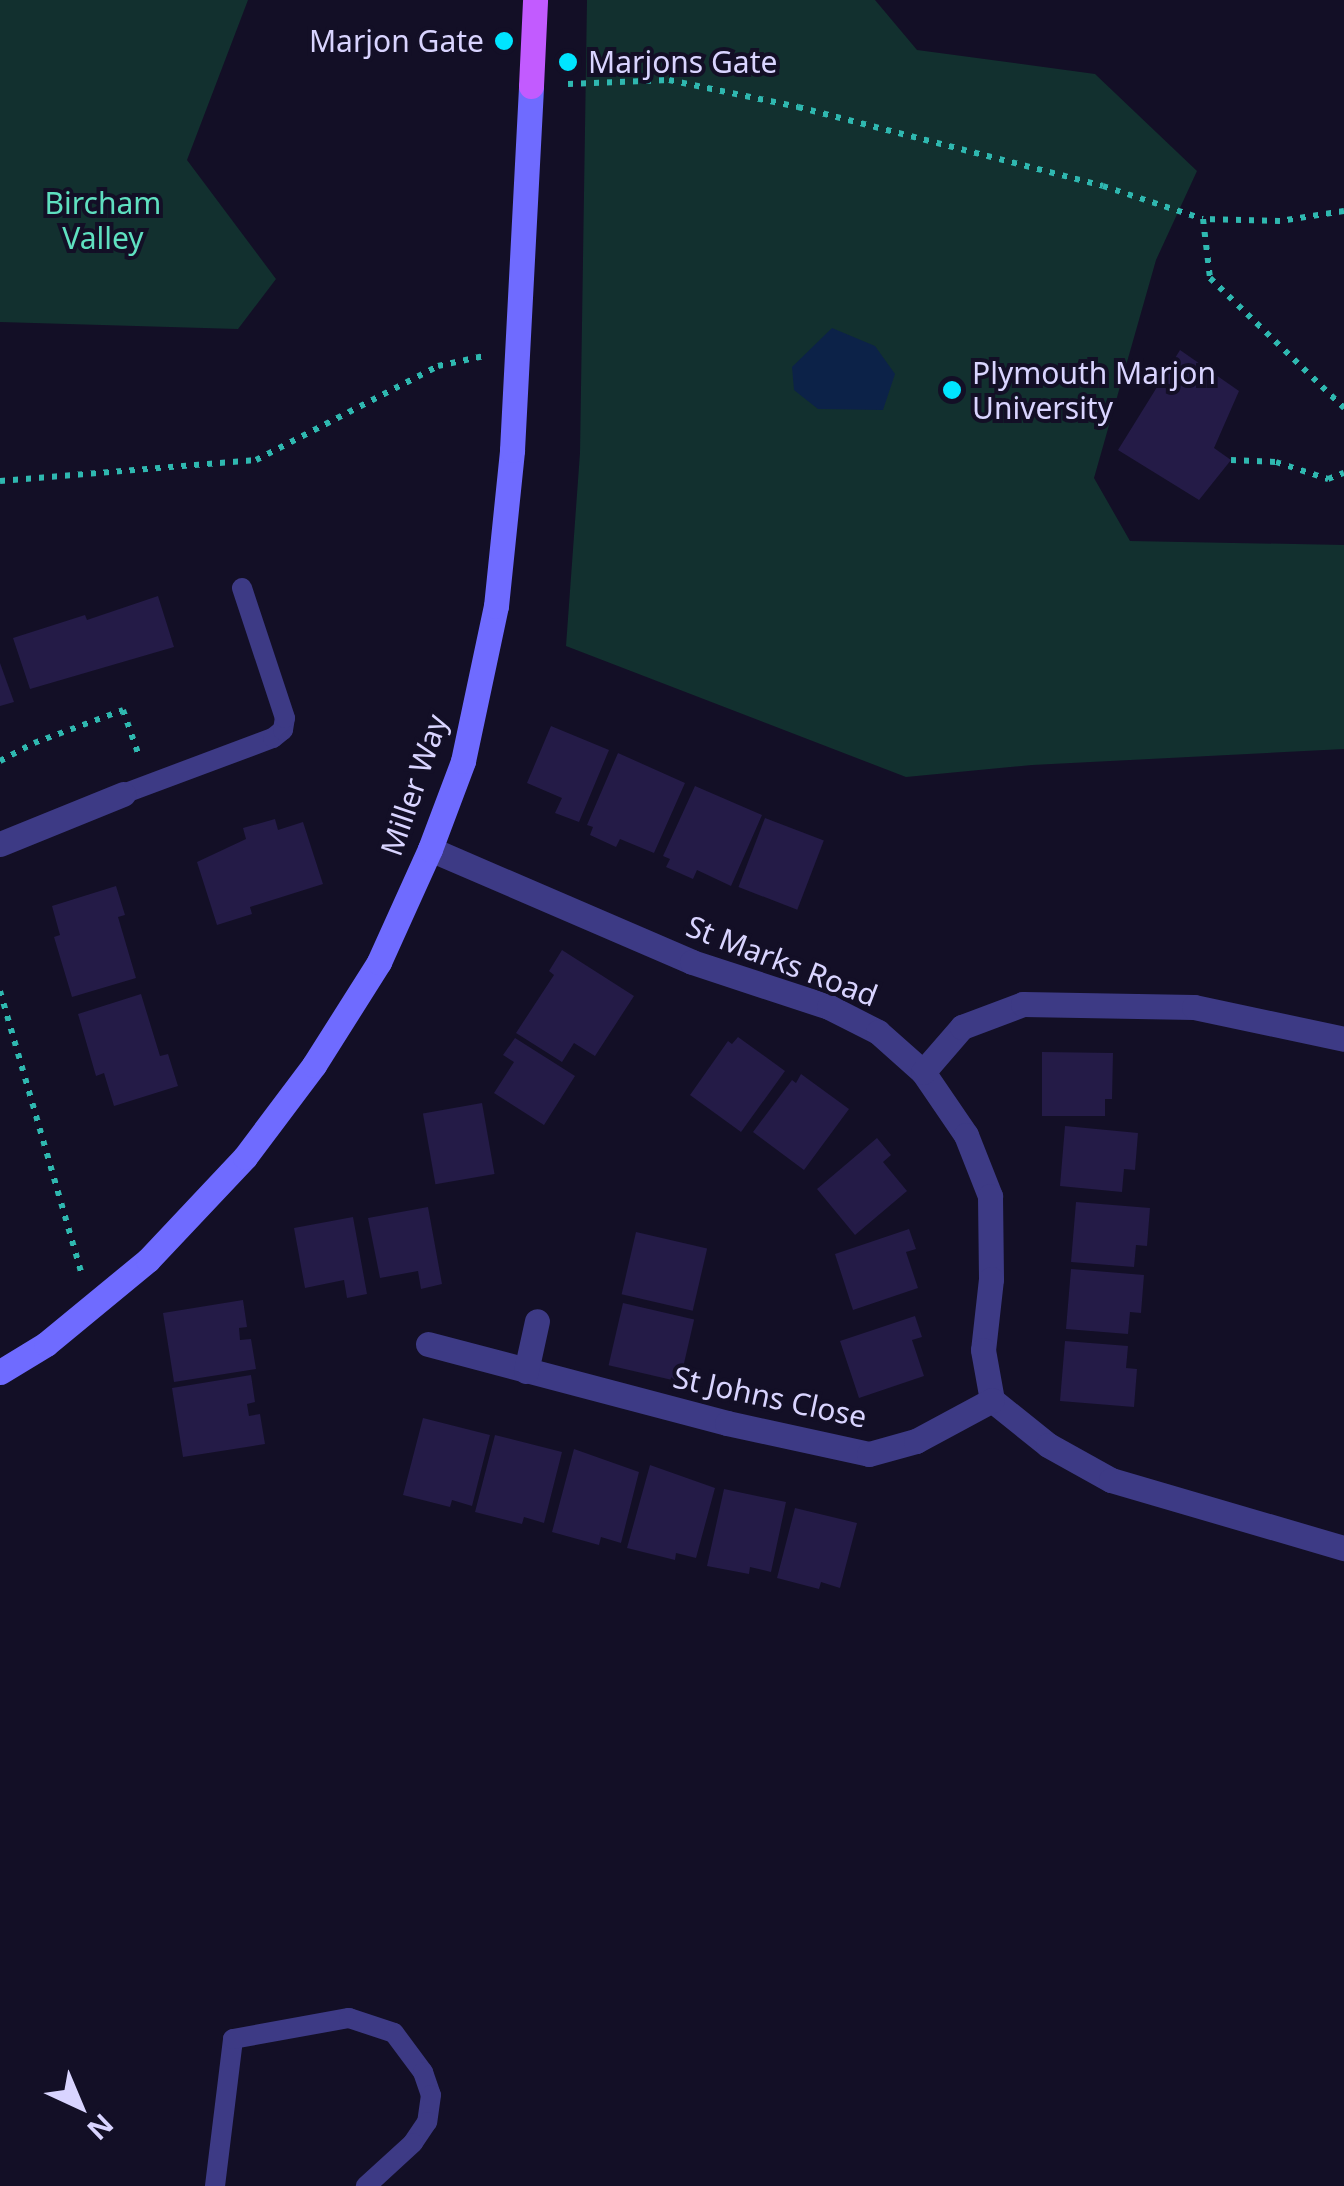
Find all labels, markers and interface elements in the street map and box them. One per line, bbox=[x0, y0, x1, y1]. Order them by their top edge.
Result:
place label: Marjon Gate bbox=[309, 23, 484, 59]
marker: Marjon Gate bbox=[493, 30, 515, 52]
place label: Marjons Gate bbox=[588, 44, 777, 80]
marker: Marjons Gate bbox=[557, 51, 579, 73]
park label: Bircham Valley bbox=[45, 185, 161, 256]
place label: Plymouth Marjon University bbox=[972, 355, 1216, 426]
marker: Plymouth Marjon University bbox=[941, 379, 963, 401]
street label: Miller Way bbox=[373, 710, 455, 860]
street label: St Marks Road bbox=[681, 908, 883, 1014]
street label: St Johns Close bbox=[670, 1359, 870, 1435]
north arrow bbox=[30, 2056, 130, 2156]
text: N bbox=[79, 2106, 122, 2149]

